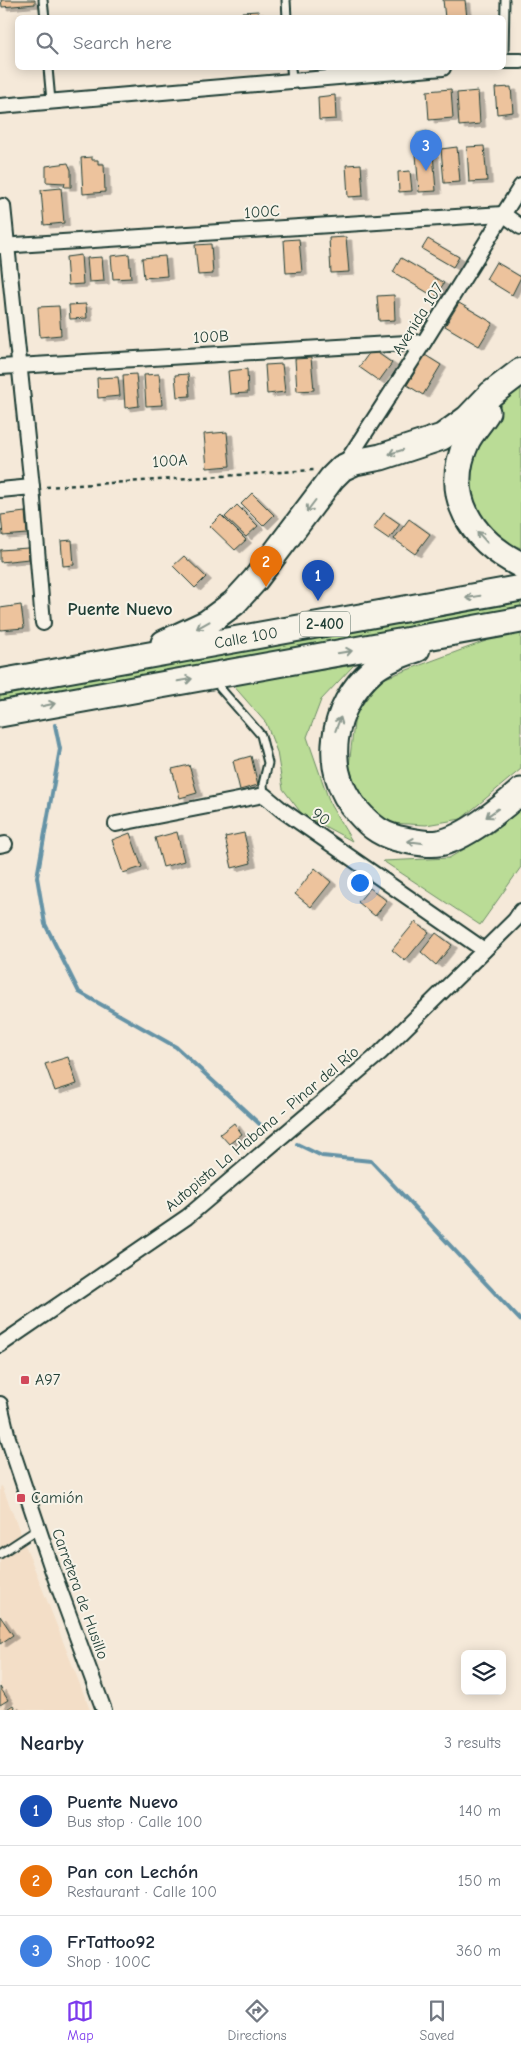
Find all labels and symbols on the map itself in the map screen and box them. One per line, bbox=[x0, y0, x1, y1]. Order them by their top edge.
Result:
pin: 3 bbox=[410, 130, 442, 171]
street label: 100C bbox=[244, 202, 281, 222]
street label: Avenida 107 bbox=[389, 279, 448, 358]
street label: 100B bbox=[193, 327, 229, 347]
one-way arrow bbox=[388, 448, 404, 458]
street label: 100A bbox=[152, 451, 188, 471]
one-way arrow bbox=[306, 499, 316, 513]
one-way arrow bbox=[476, 530, 488, 543]
pin: 2 bbox=[250, 546, 282, 587]
pin: 1 bbox=[302, 560, 334, 601]
one-way arrow bbox=[465, 592, 481, 602]
district label: Puente Nuevo bbox=[67, 599, 173, 620]
road number: 2-400 bbox=[300, 612, 350, 636]
one-way arrow bbox=[195, 620, 210, 630]
street label: Calle 100 bbox=[213, 624, 279, 652]
one-way arrow bbox=[337, 646, 353, 656]
one-way arrow bbox=[177, 674, 193, 684]
one-way arrow bbox=[39, 699, 55, 709]
one-way arrow bbox=[334, 717, 343, 732]
street label: 90 bbox=[308, 804, 334, 830]
one-way arrow bbox=[485, 808, 499, 818]
one-way arrow bbox=[408, 837, 424, 847]
your location bbox=[347, 870, 373, 896]
street label: Autopista La Habana - Pinar del Río bbox=[162, 1043, 362, 1215]
place label: A97 bbox=[35, 1371, 61, 1389]
marker: A97 bbox=[19, 1374, 31, 1386]
place label: Camión bbox=[31, 1489, 83, 1507]
marker: Camión bbox=[15, 1492, 27, 1504]
street label: Carretera de Husillo bbox=[48, 1526, 112, 1662]

